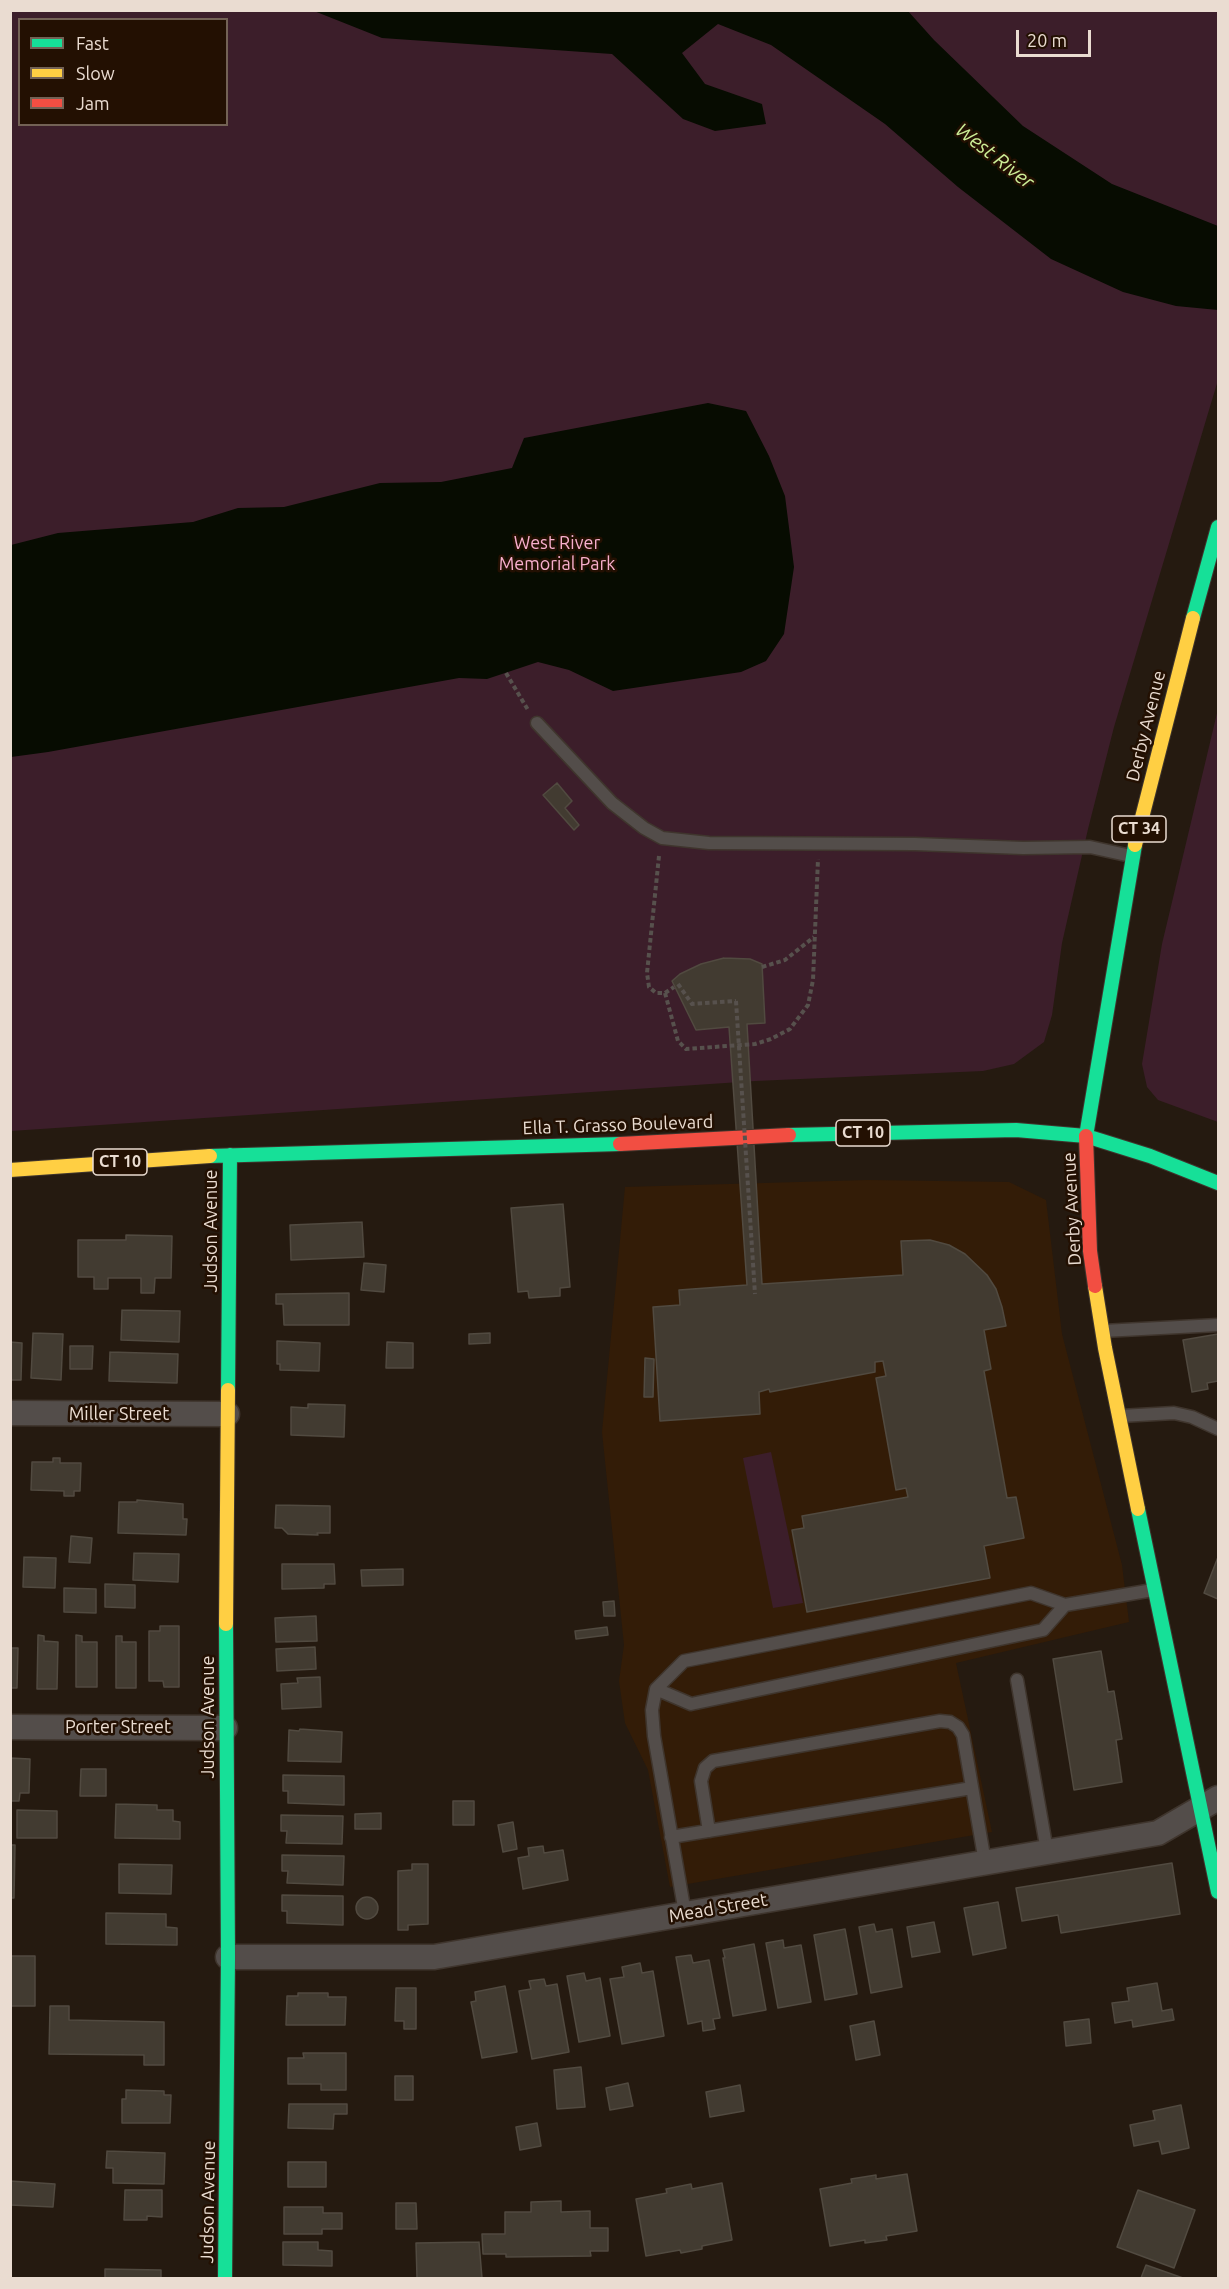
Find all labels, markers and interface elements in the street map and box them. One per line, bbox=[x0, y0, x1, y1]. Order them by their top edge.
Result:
legend bbox=[18, 18, 228, 126]
scale bar bbox=[1019, 18, 1094, 56]
text: 20 m bbox=[1027, 30, 1067, 50]
text: Fast bbox=[76, 33, 109, 53]
text: Slow bbox=[76, 63, 115, 83]
text: Jam bbox=[76, 93, 110, 113]
water label: West River bbox=[951, 118, 1039, 194]
park label: West River Memorial Park bbox=[499, 532, 615, 574]
street label: Derby Avenue bbox=[1122, 668, 1170, 784]
road number: CT 34 bbox=[1112, 816, 1166, 842]
street label: Ella T. Grasso Boulevard bbox=[522, 1111, 714, 1139]
road number: CT 10 bbox=[836, 1120, 890, 1146]
road number: CT 10 bbox=[93, 1149, 147, 1175]
street label: Derby Avenue bbox=[1058, 1152, 1086, 1266]
street label: Judson Avenue bbox=[200, 1169, 222, 1293]
street label: Miller Street bbox=[69, 1403, 169, 1425]
street label: Judson Avenue bbox=[197, 1655, 219, 1779]
street label: Porter Street bbox=[65, 1716, 171, 1738]
street label: Mead Street bbox=[667, 1889, 769, 1927]
street label: Judson Avenue bbox=[196, 2140, 220, 2264]

